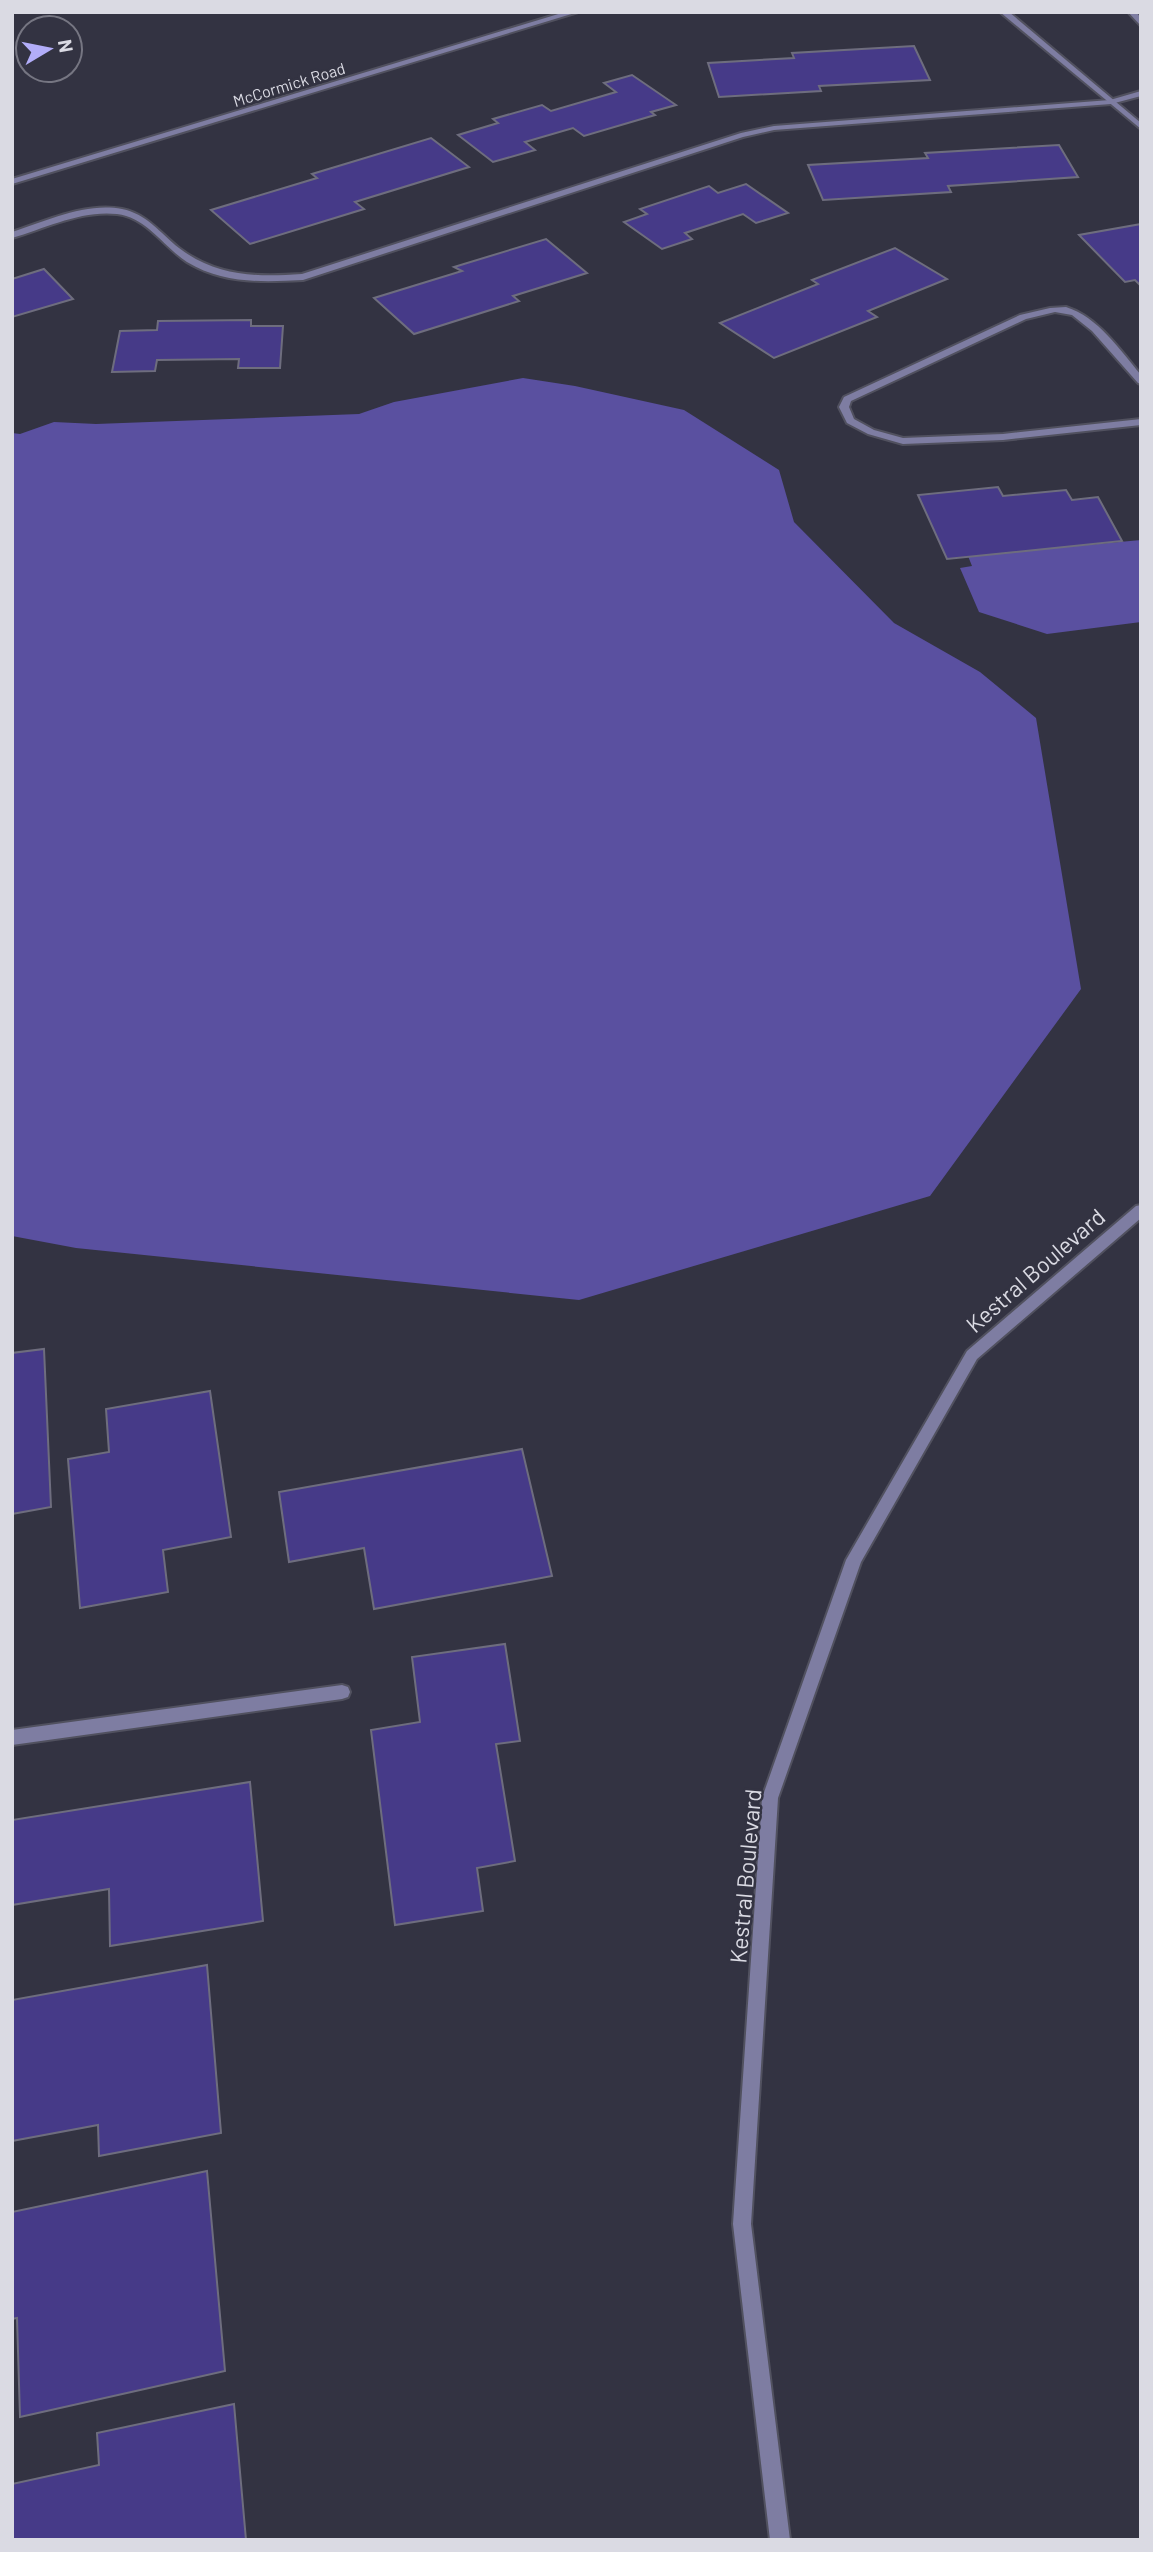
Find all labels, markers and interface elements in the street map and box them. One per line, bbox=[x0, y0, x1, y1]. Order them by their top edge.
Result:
north arrow bbox=[14, 14, 84, 84]
text: N bbox=[54, 38, 79, 54]
street label: McCormick Road bbox=[231, 58, 347, 110]
street label: Kestral Boulevard bbox=[960, 1202, 1110, 1338]
street label: Kestral Boulevard bbox=[723, 1788, 767, 1964]

